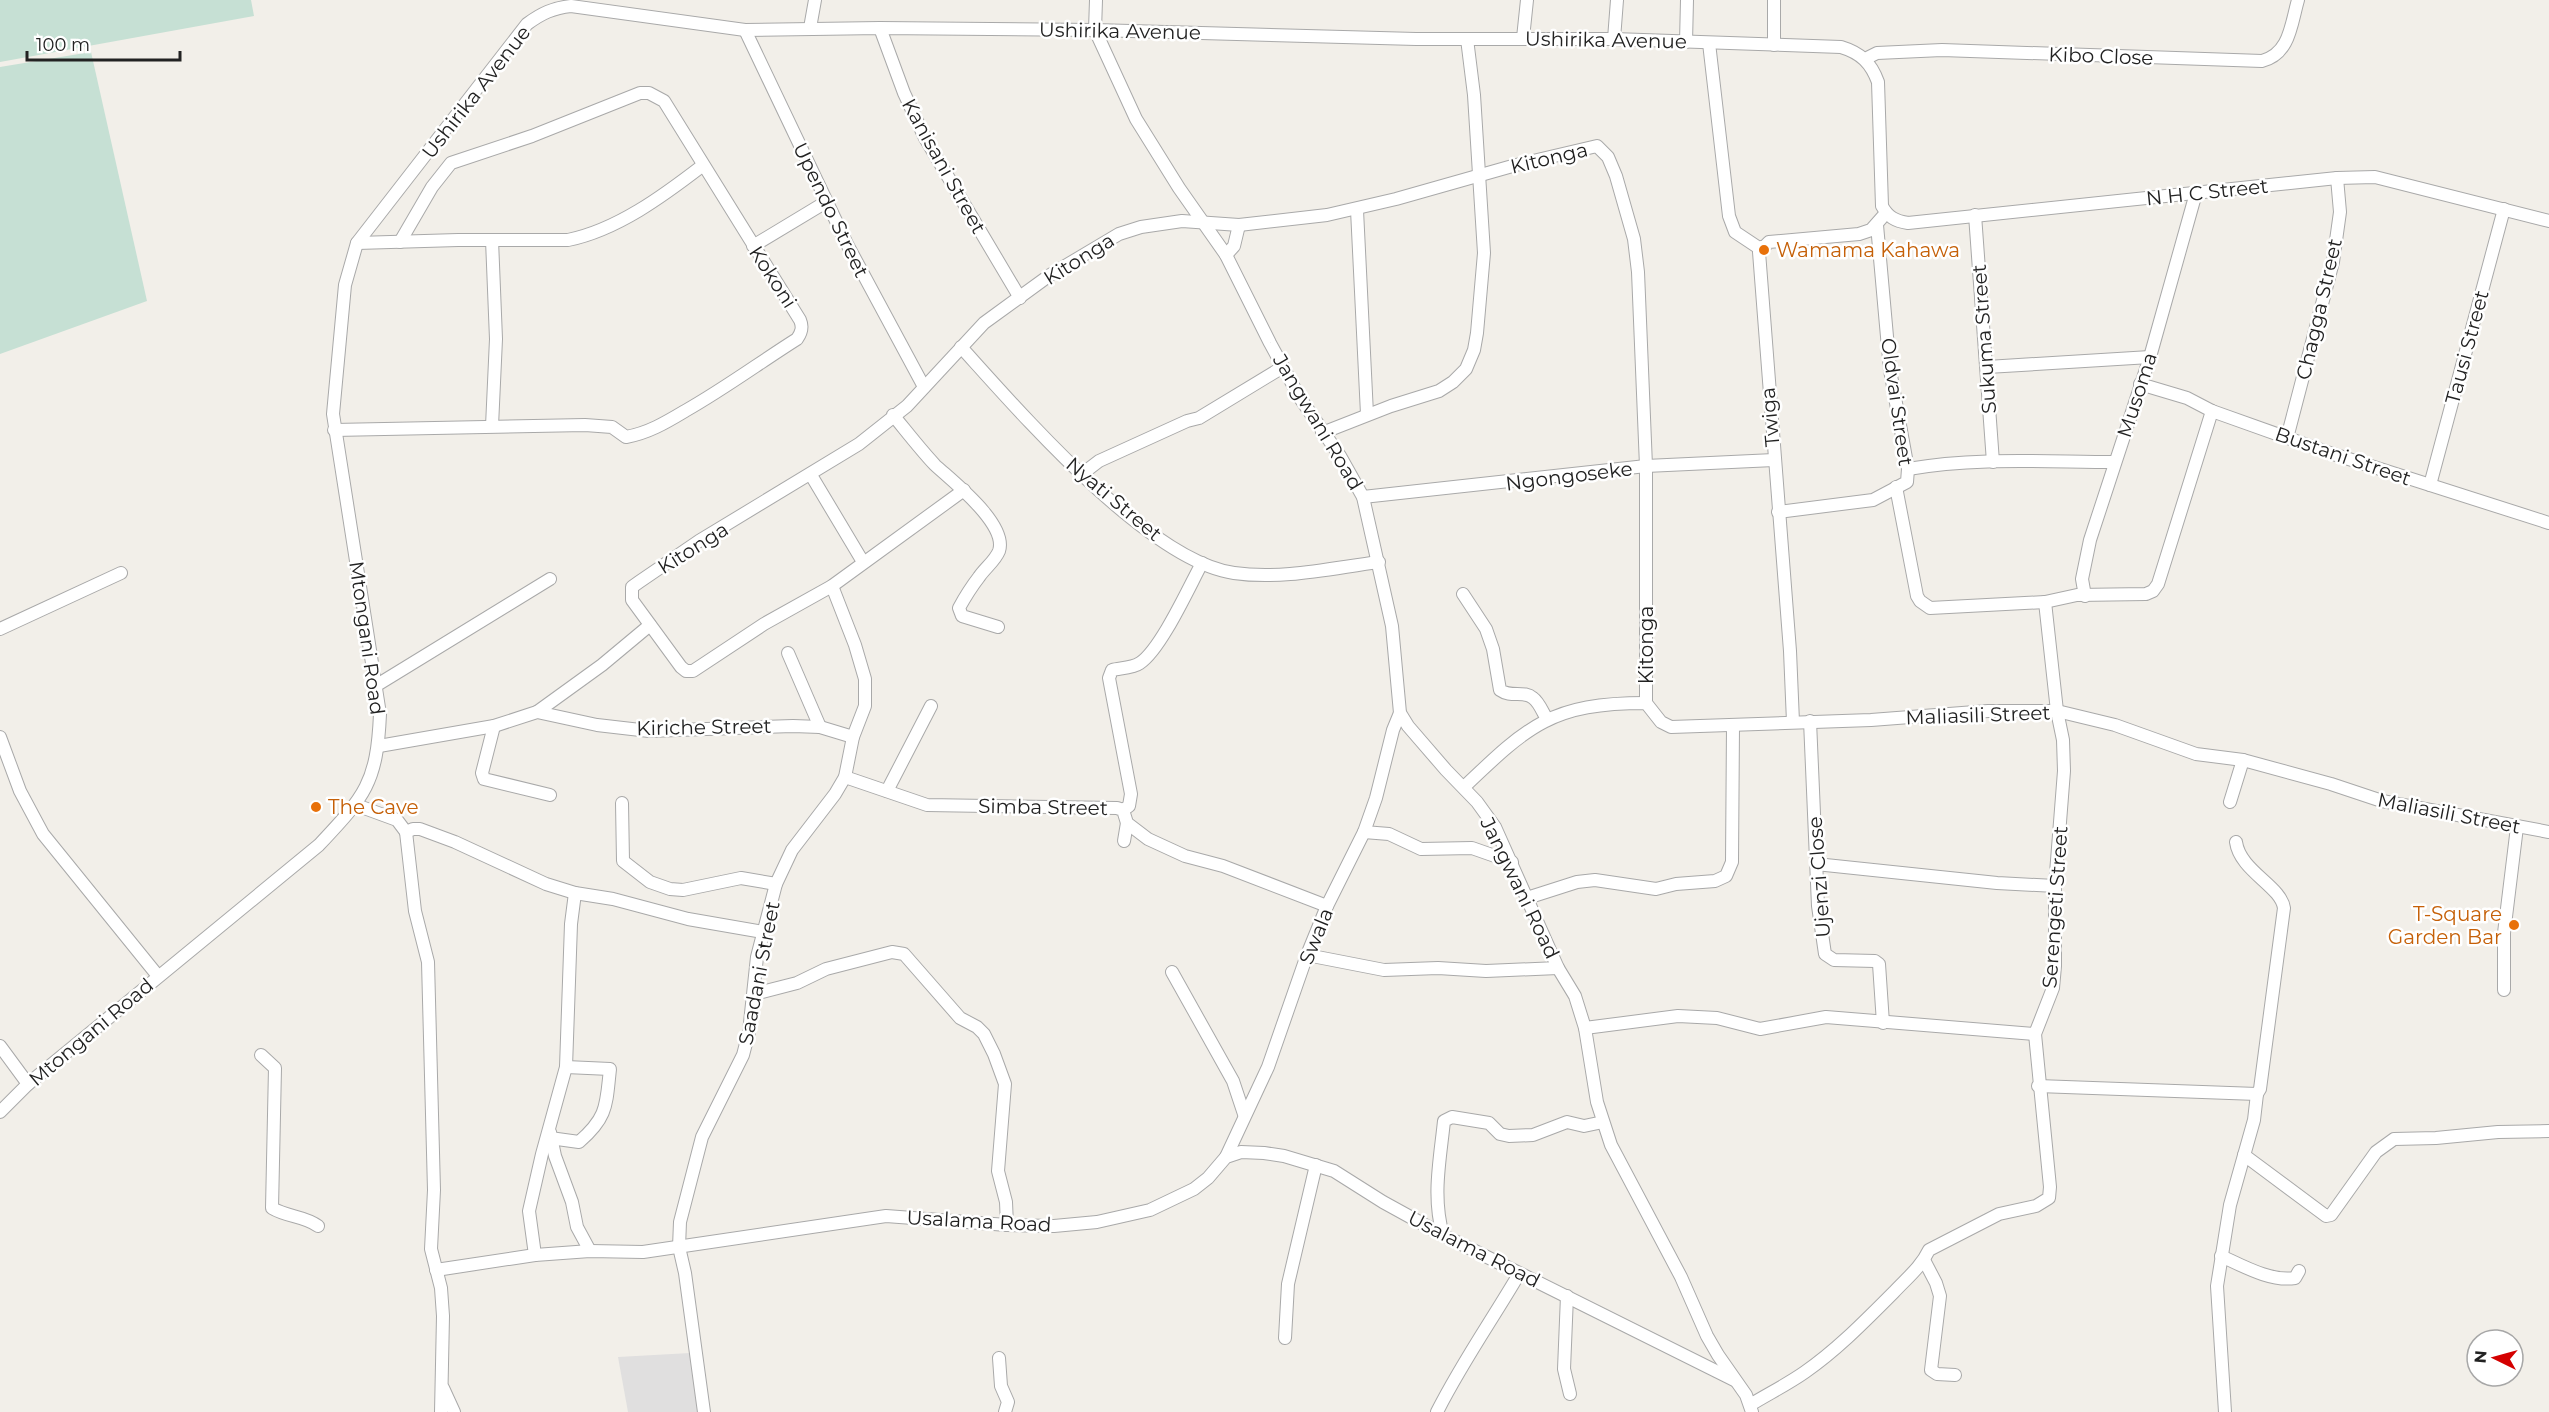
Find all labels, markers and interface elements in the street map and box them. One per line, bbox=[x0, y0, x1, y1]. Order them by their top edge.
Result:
street label: Ushirika Avenue bbox=[1039, 18, 1201, 44]
street label: Ushirika Avenue bbox=[417, 21, 535, 163]
scale bar bbox=[27, 24, 180, 62]
street label: Ushirika Avenue bbox=[1525, 27, 1687, 53]
text: 100 m bbox=[36, 34, 90, 56]
street label: Kibo Close bbox=[2048, 42, 2154, 70]
street label: Kanisani Street bbox=[897, 94, 991, 238]
street label: Kitonga bbox=[1508, 137, 1590, 179]
street label: Upendo Street bbox=[788, 139, 874, 281]
street label: N H C Street bbox=[2145, 174, 2269, 210]
street label: Kitonga bbox=[1039, 228, 1119, 290]
street label: Chagga Street bbox=[2291, 236, 2347, 382]
place label: Wamama Kahawa bbox=[1776, 238, 1960, 262]
street label: Kokoni bbox=[744, 241, 802, 313]
marker: Wamama Kahawa bbox=[1757, 243, 1771, 257]
street label: Sukuma Street bbox=[1967, 264, 2001, 414]
street label: Tausi Street bbox=[2440, 287, 2494, 407]
street label: Oldvai Street bbox=[1876, 336, 1918, 468]
street label: Jangwani Road bbox=[1267, 349, 1368, 494]
street label: Musoma bbox=[2112, 350, 2162, 440]
street label: Twiga bbox=[1755, 386, 1785, 448]
street label: Bustani Street bbox=[2272, 421, 2414, 491]
street label: Nyati Street bbox=[1061, 452, 1167, 546]
street label: Ngongoseke bbox=[1504, 456, 1634, 496]
street label: Kitonga bbox=[653, 517, 733, 579]
street label: Mtongani Road bbox=[344, 560, 390, 716]
street label: Kitonga bbox=[1634, 606, 1658, 684]
street label: Maliasili Street bbox=[1905, 700, 2051, 730]
street label: Kiriche Street bbox=[636, 714, 772, 740]
street label: Maliasili Street bbox=[2376, 787, 2522, 839]
street label: Simba Street bbox=[978, 794, 1108, 820]
place label: The Cave bbox=[328, 795, 419, 819]
marker: The Cave bbox=[309, 800, 323, 814]
street label: Jangwani Road bbox=[1475, 812, 1565, 963]
street label: Ujenzi Close bbox=[1803, 816, 1835, 938]
street label: Serengeti Street bbox=[2037, 825, 2073, 989]
street label: Saadani Street bbox=[733, 899, 785, 1047]
place label: T-Square Garden Bar bbox=[2388, 902, 2502, 949]
street label: Swala bbox=[1294, 904, 1338, 968]
marker: T-Square Garden Bar bbox=[2507, 918, 2521, 932]
street label: Mtongani Road bbox=[24, 973, 158, 1091]
street label: Usalama Road bbox=[906, 1205, 1052, 1237]
street label: Usalama Road bbox=[1404, 1205, 1544, 1293]
north arrow bbox=[2465, 1328, 2525, 1388]
text: N bbox=[2471, 1349, 2491, 1364]

